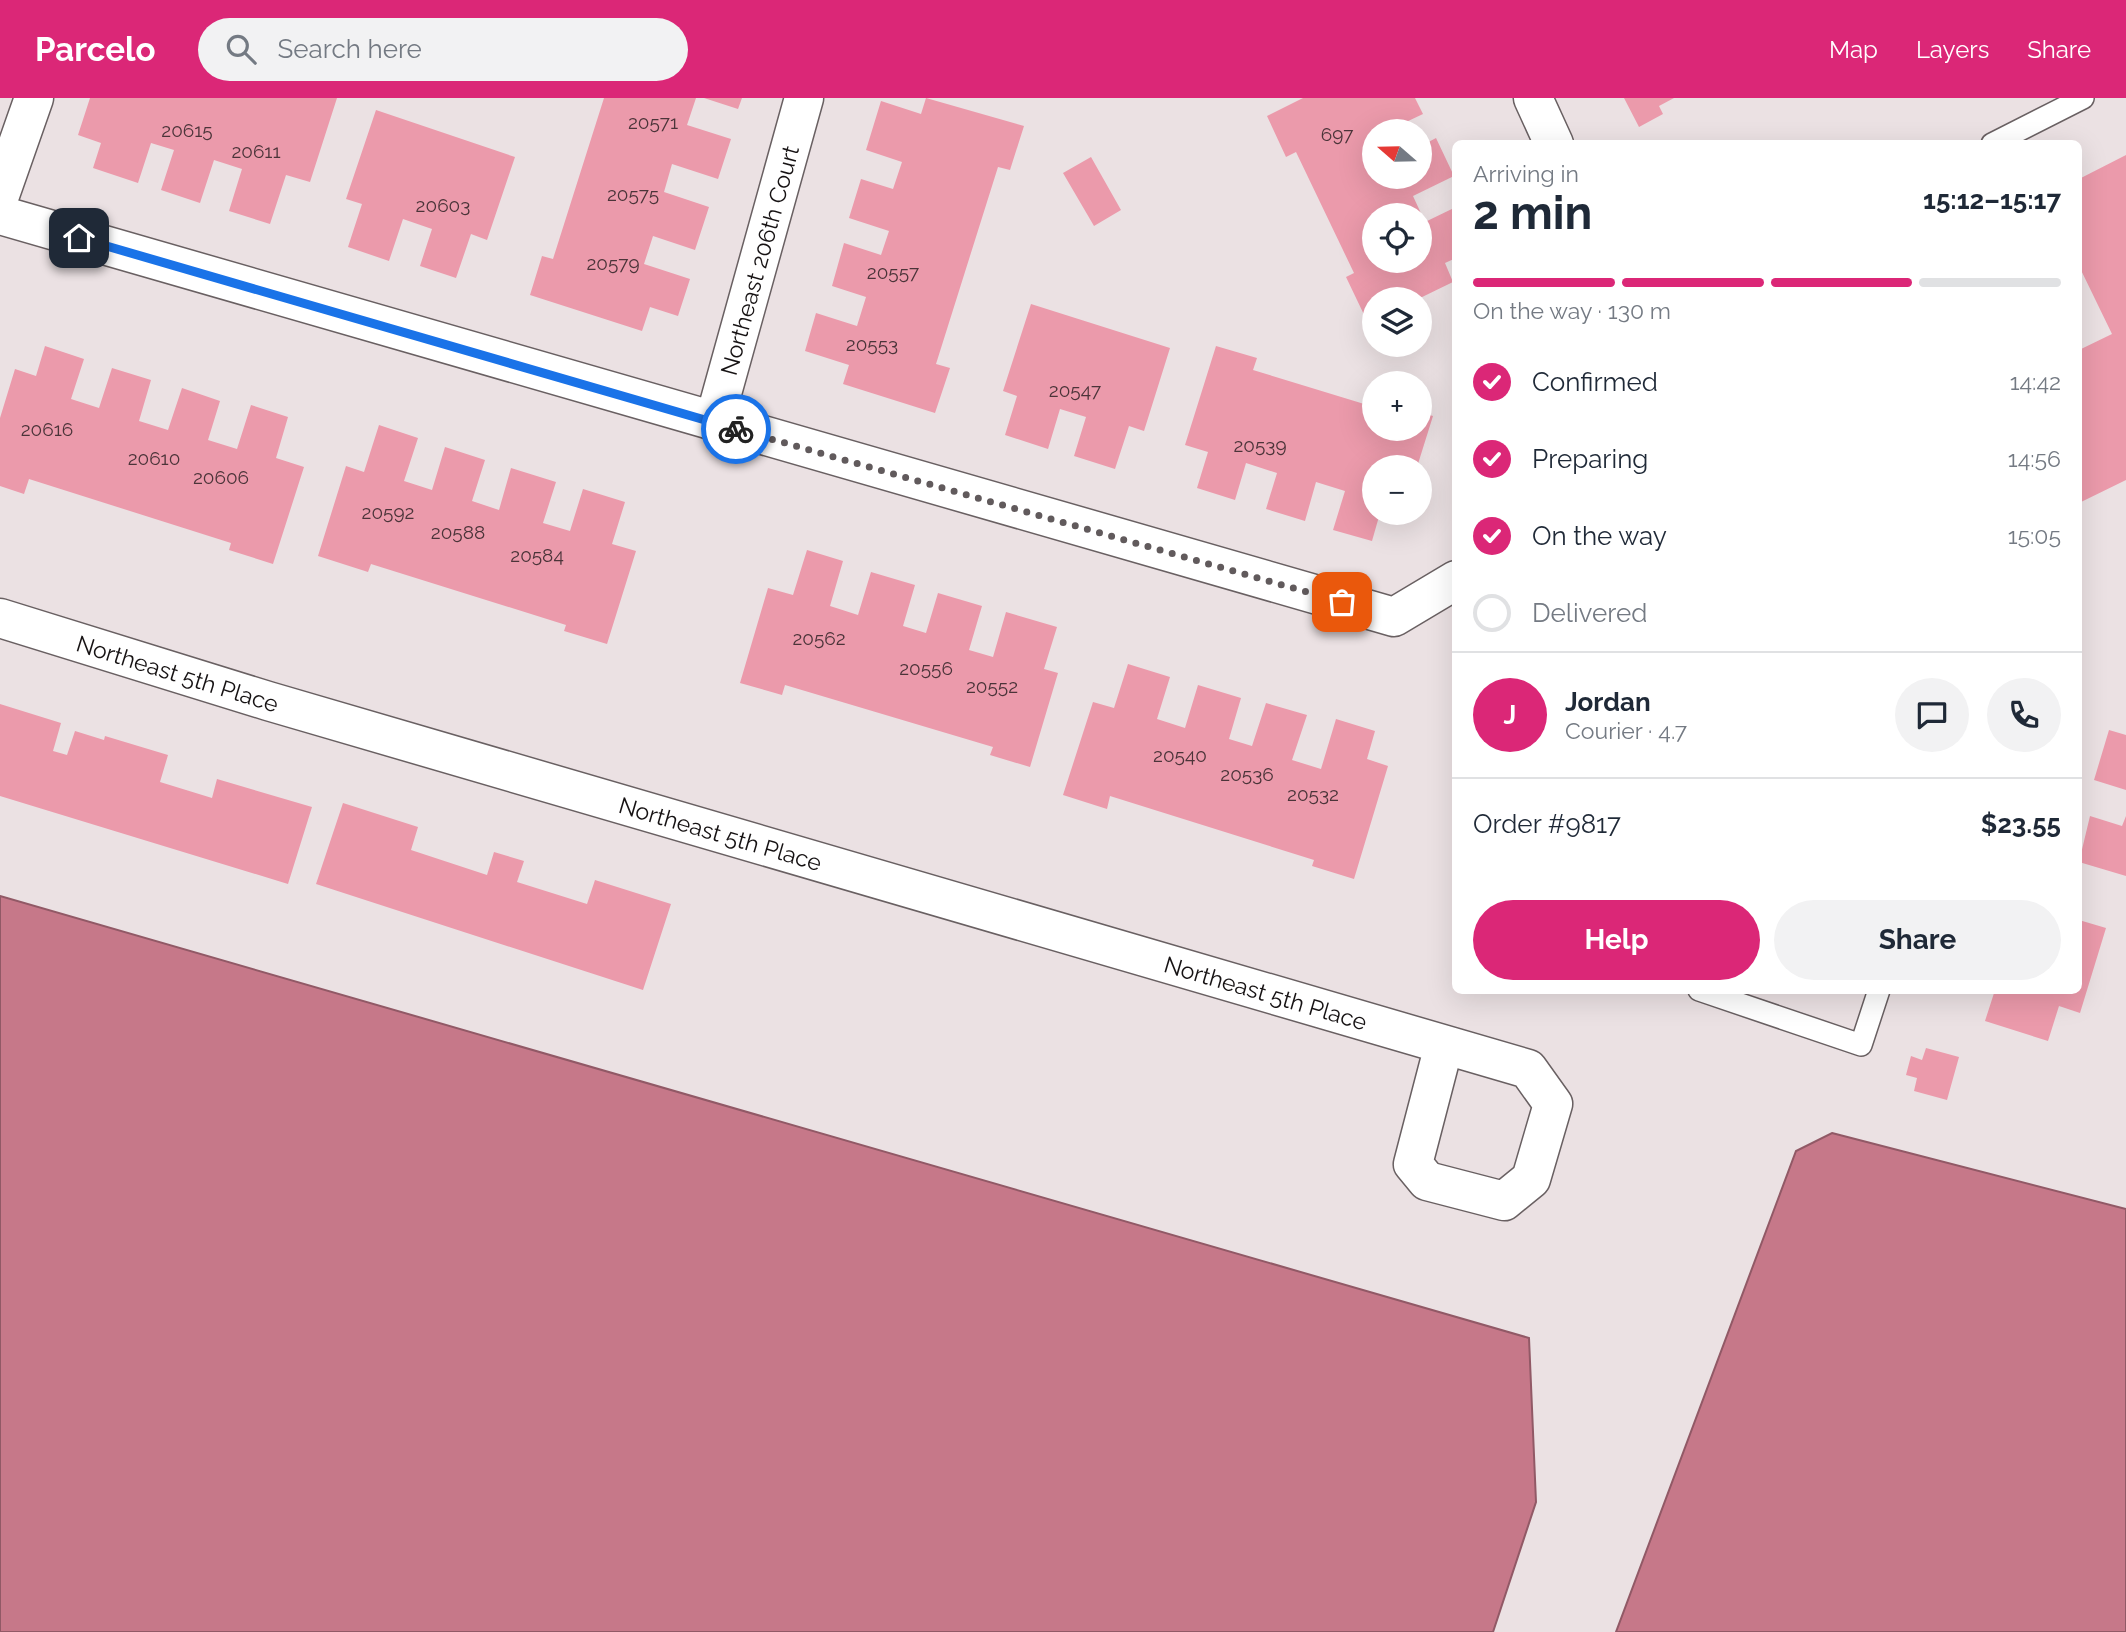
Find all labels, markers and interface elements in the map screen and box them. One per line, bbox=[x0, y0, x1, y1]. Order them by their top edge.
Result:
search box bbox=[198, 18, 688, 81]
text: Parcelo bbox=[35, 30, 156, 69]
icon: search bbox=[222, 30, 260, 68]
text: Search here bbox=[278, 34, 422, 64]
text: Map bbox=[1829, 35, 1878, 64]
text: Layers bbox=[1916, 35, 1989, 64]
text: Share bbox=[2027, 35, 2091, 64]
house number: 20571 bbox=[628, 111, 678, 133]
house number: 20615 bbox=[161, 119, 213, 141]
north arrow bbox=[1362, 119, 1432, 189]
map controls bbox=[1362, 119, 1432, 525]
house number: 697 bbox=[1321, 123, 1353, 145]
house number: 20611 bbox=[231, 140, 281, 162]
street label: Northeast 206th Court bbox=[714, 142, 804, 378]
text: Arriving in bbox=[1473, 160, 1579, 187]
house number: 20575 bbox=[607, 183, 659, 205]
text: 15:12–15:17 bbox=[1923, 185, 2061, 215]
text: 2 min bbox=[1473, 186, 1592, 240]
house number: 20603 bbox=[416, 194, 470, 216]
button: locate bbox=[1362, 203, 1432, 273]
pin bbox=[49, 208, 109, 268]
icon: home bbox=[60, 219, 98, 257]
house number: 20579 bbox=[586, 252, 640, 274]
house number: 20557 bbox=[867, 261, 919, 283]
button: layers bbox=[1362, 287, 1432, 357]
text: On the way · 130 m bbox=[1473, 297, 1671, 324]
house number: 20553 bbox=[846, 333, 898, 355]
icon: check bbox=[1473, 363, 1511, 401]
text: Confirmed bbox=[1532, 367, 1658, 397]
text: 14:42 bbox=[2010, 368, 2061, 395]
button: + bbox=[1362, 371, 1432, 441]
house number: 20547 bbox=[1049, 379, 1101, 401]
courier bbox=[701, 394, 771, 464]
icon: bike bbox=[717, 410, 755, 448]
house number: 20616 bbox=[21, 418, 73, 440]
house number: 20539 bbox=[1233, 434, 1287, 456]
icon: check bbox=[1473, 440, 1511, 478]
text: Preparing bbox=[1532, 444, 1648, 474]
text: 14:56 bbox=[2008, 445, 2061, 472]
house number: 20610 bbox=[128, 447, 180, 469]
button: − bbox=[1362, 455, 1432, 525]
house number: 20606 bbox=[193, 466, 249, 488]
house number: 20592 bbox=[362, 501, 414, 523]
icon: check bbox=[1473, 517, 1511, 555]
house number: 20588 bbox=[431, 521, 485, 543]
text: On the way bbox=[1532, 521, 1667, 551]
text: 15:05 bbox=[2008, 522, 2061, 549]
house number: 20584 bbox=[510, 544, 564, 566]
pin bbox=[1312, 572, 1372, 632]
icon: bag bbox=[1323, 583, 1361, 621]
text: Delivered bbox=[1532, 598, 1647, 628]
house number: 20562 bbox=[792, 627, 846, 649]
street label: Northeast 5th Place bbox=[73, 629, 282, 717]
house number: 20556 bbox=[899, 657, 953, 679]
house number: 20552 bbox=[966, 675, 1018, 697]
button: chat bbox=[1895, 678, 1969, 752]
button: phone bbox=[1987, 678, 2061, 752]
text: Jordan bbox=[1565, 687, 1651, 717]
text: J bbox=[1504, 700, 1516, 730]
text: Courier · 4.7 bbox=[1565, 717, 1687, 744]
house number: 20540 bbox=[1153, 744, 1207, 766]
house number: 20536 bbox=[1220, 763, 1274, 785]
house number: 20532 bbox=[1287, 783, 1339, 805]
street label: Northeast 5th Place bbox=[616, 791, 825, 876]
text: Order #9817 bbox=[1473, 809, 1621, 839]
text: $23.55 bbox=[1981, 809, 2061, 839]
button: Help bbox=[1473, 900, 1760, 980]
button: Share bbox=[1774, 900, 2061, 980]
street label: Northeast 5th Place bbox=[1161, 950, 1370, 1035]

